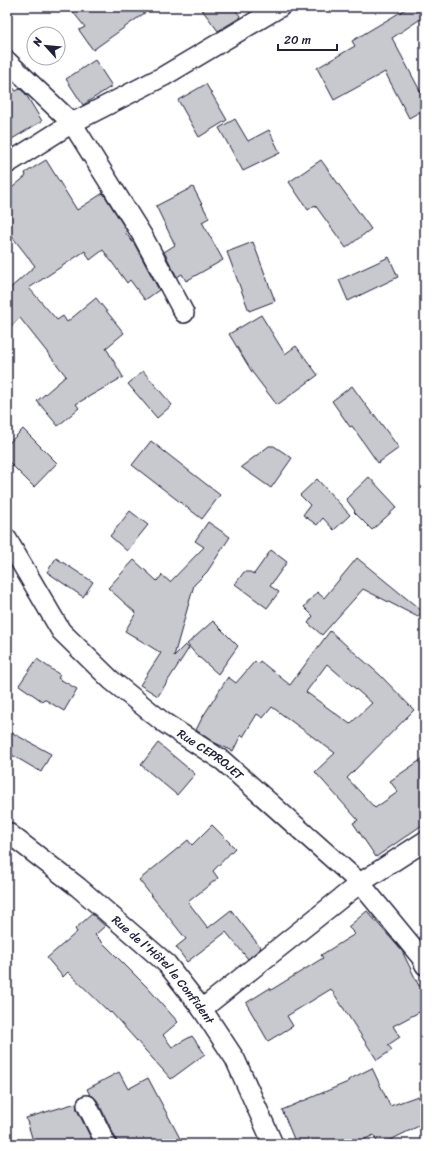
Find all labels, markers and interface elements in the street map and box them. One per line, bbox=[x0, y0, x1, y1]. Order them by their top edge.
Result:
north arrow bbox=[26, 26, 66, 66]
scale bar bbox=[278, 26, 337, 52]
text: 20 m bbox=[284, 29, 311, 51]
text: N bbox=[27, 34, 48, 50]
street label: Rue CEPROJET bbox=[173, 723, 249, 786]
street label: Rue de l'Hôtel le Confident bbox=[107, 910, 221, 1030]

